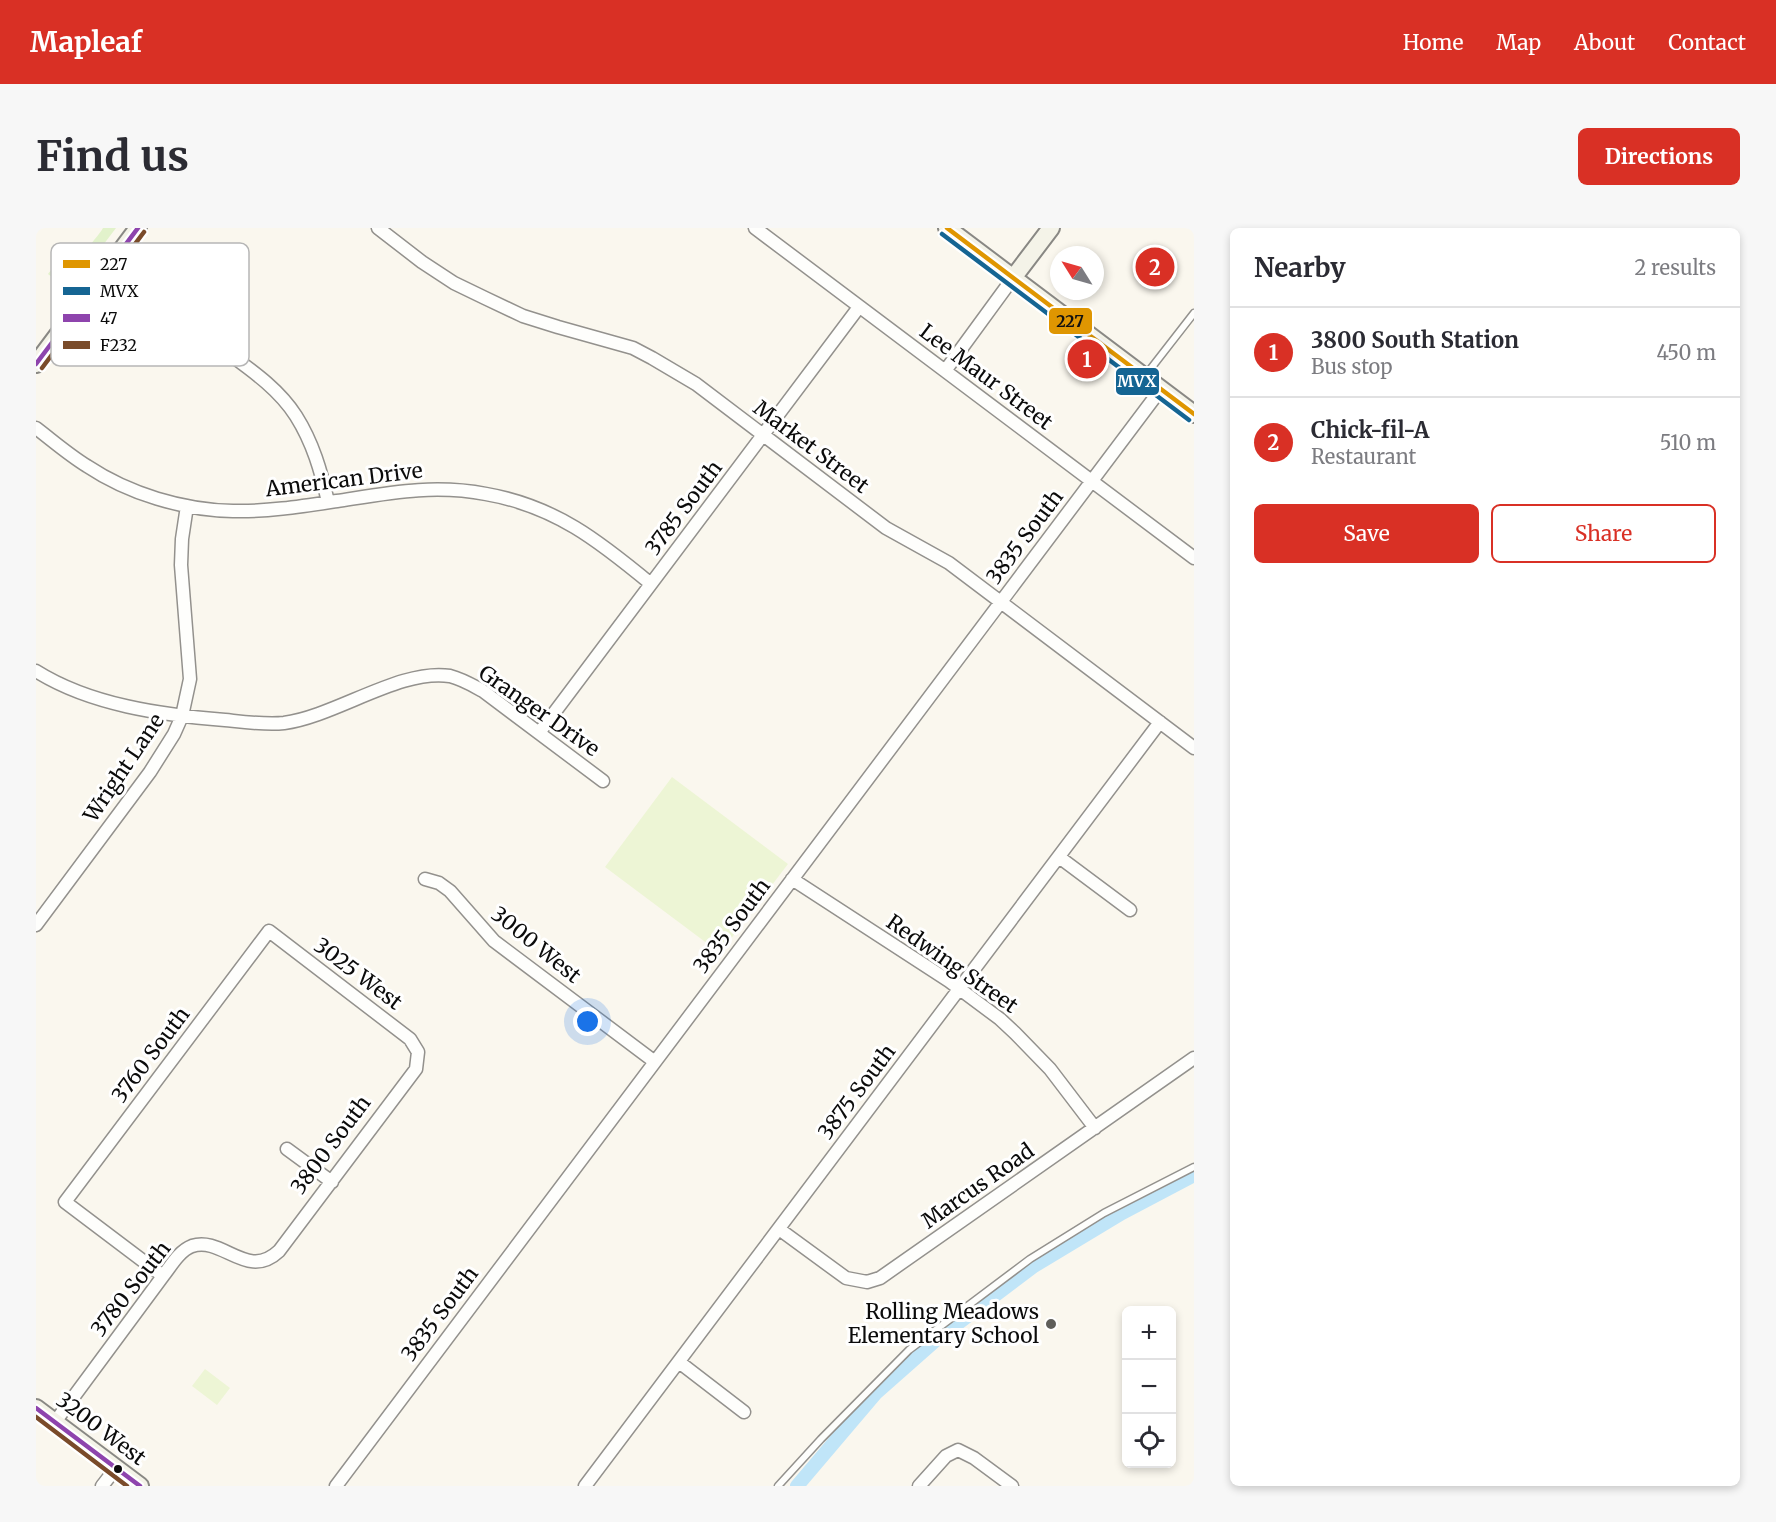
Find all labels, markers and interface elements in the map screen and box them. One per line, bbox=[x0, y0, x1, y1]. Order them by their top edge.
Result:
text: Mapleaf bbox=[30, 24, 142, 60]
text: Home bbox=[1403, 29, 1463, 56]
text: Map bbox=[1496, 29, 1541, 56]
text: About bbox=[1574, 29, 1635, 56]
text: Contact bbox=[1668, 29, 1746, 56]
button: Directions bbox=[1578, 128, 1740, 185]
text: Find us bbox=[36, 130, 189, 182]
legend bbox=[51, 243, 249, 366]
pin: 2 bbox=[1136, 244, 1174, 290]
north arrow bbox=[1050, 246, 1104, 300]
text: Nearby bbox=[1254, 251, 1346, 284]
text: 227 bbox=[100, 254, 127, 274]
text: 2 results bbox=[1634, 255, 1716, 280]
text: MVX bbox=[100, 281, 139, 301]
line badge: 227 bbox=[1048, 307, 1093, 335]
text: 47 bbox=[100, 308, 117, 328]
text: 227 bbox=[1056, 311, 1084, 331]
street label: Lee Maur Street bbox=[914, 318, 1058, 435]
text: 3800 South Station bbox=[1311, 326, 1519, 354]
text: F232 bbox=[100, 335, 137, 355]
pin: 1 bbox=[1068, 336, 1106, 382]
text: 1 bbox=[1269, 340, 1278, 365]
text: 450 m bbox=[1657, 340, 1716, 365]
text: Bus stop bbox=[1311, 354, 1393, 379]
line badge: MVX bbox=[1115, 367, 1160, 396]
text: MVX bbox=[1117, 371, 1157, 391]
street label: Market Street bbox=[748, 394, 875, 499]
text: Chick-fil-A bbox=[1311, 416, 1429, 444]
text: 2 bbox=[1268, 430, 1279, 455]
text: 510 m bbox=[1660, 430, 1716, 455]
text: Restaurant bbox=[1311, 444, 1416, 469]
street label: 3785 South bbox=[639, 455, 728, 560]
street label: American Drive bbox=[263, 456, 424, 503]
street label: 3835 South bbox=[980, 484, 1069, 589]
button: Save bbox=[1254, 504, 1479, 563]
button: Share bbox=[1491, 504, 1716, 563]
street label: Granger Drive bbox=[474, 659, 605, 762]
street label: Wright Lane bbox=[77, 708, 170, 828]
street label: 3835 South bbox=[687, 873, 776, 978]
street label: 3000 West bbox=[486, 900, 587, 989]
street label: Redwing Street bbox=[881, 908, 1023, 1019]
street label: 3025 West bbox=[309, 932, 408, 1015]
street label: 3760 South bbox=[106, 1001, 195, 1108]
your location bbox=[573, 1007, 602, 1036]
street label: 3875 South bbox=[812, 1039, 901, 1145]
street label: 3800 South bbox=[285, 1090, 376, 1199]
street label: Marcus Road bbox=[916, 1137, 1039, 1234]
street label: 3780 South bbox=[85, 1236, 176, 1342]
street label: 3835 South bbox=[395, 1261, 484, 1366]
place label: Rolling Meadows Elementary School bbox=[848, 1298, 1040, 1349]
map controls bbox=[1122, 1306, 1176, 1468]
button: + bbox=[1122, 1306, 1176, 1360]
marker: Rolling Meadows Elementary School bbox=[1044, 1317, 1058, 1331]
button: − bbox=[1122, 1360, 1176, 1414]
street label: 3200 West bbox=[51, 1386, 151, 1471]
button: locate bbox=[1122, 1414, 1176, 1468]
unlabelled marker bbox=[112, 1463, 124, 1475]

